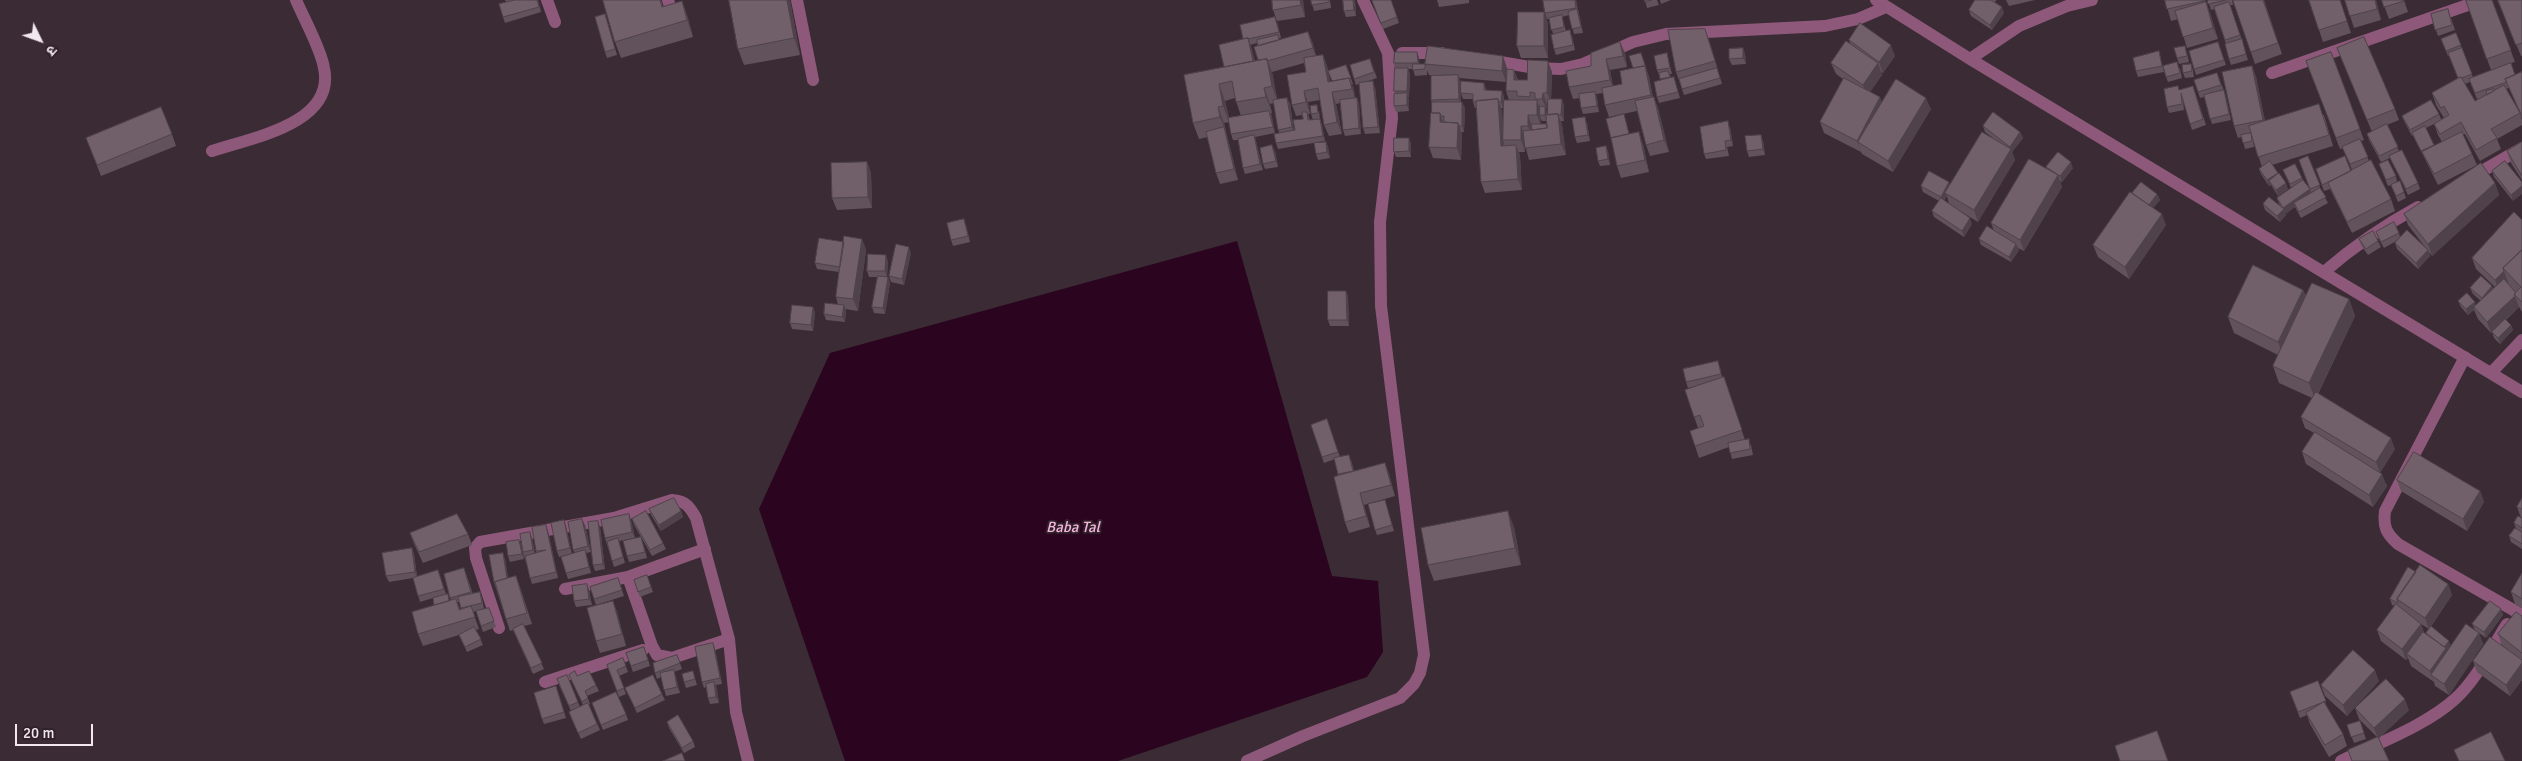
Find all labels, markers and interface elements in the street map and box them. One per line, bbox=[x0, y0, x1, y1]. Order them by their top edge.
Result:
north arrow bbox=[15, 15, 65, 65]
text: उ bbox=[42, 42, 61, 59]
water label: Baba Tal bbox=[1046, 519, 1100, 537]
scale bar bbox=[18, 714, 95, 746]
text: 20 m bbox=[23, 724, 54, 742]

